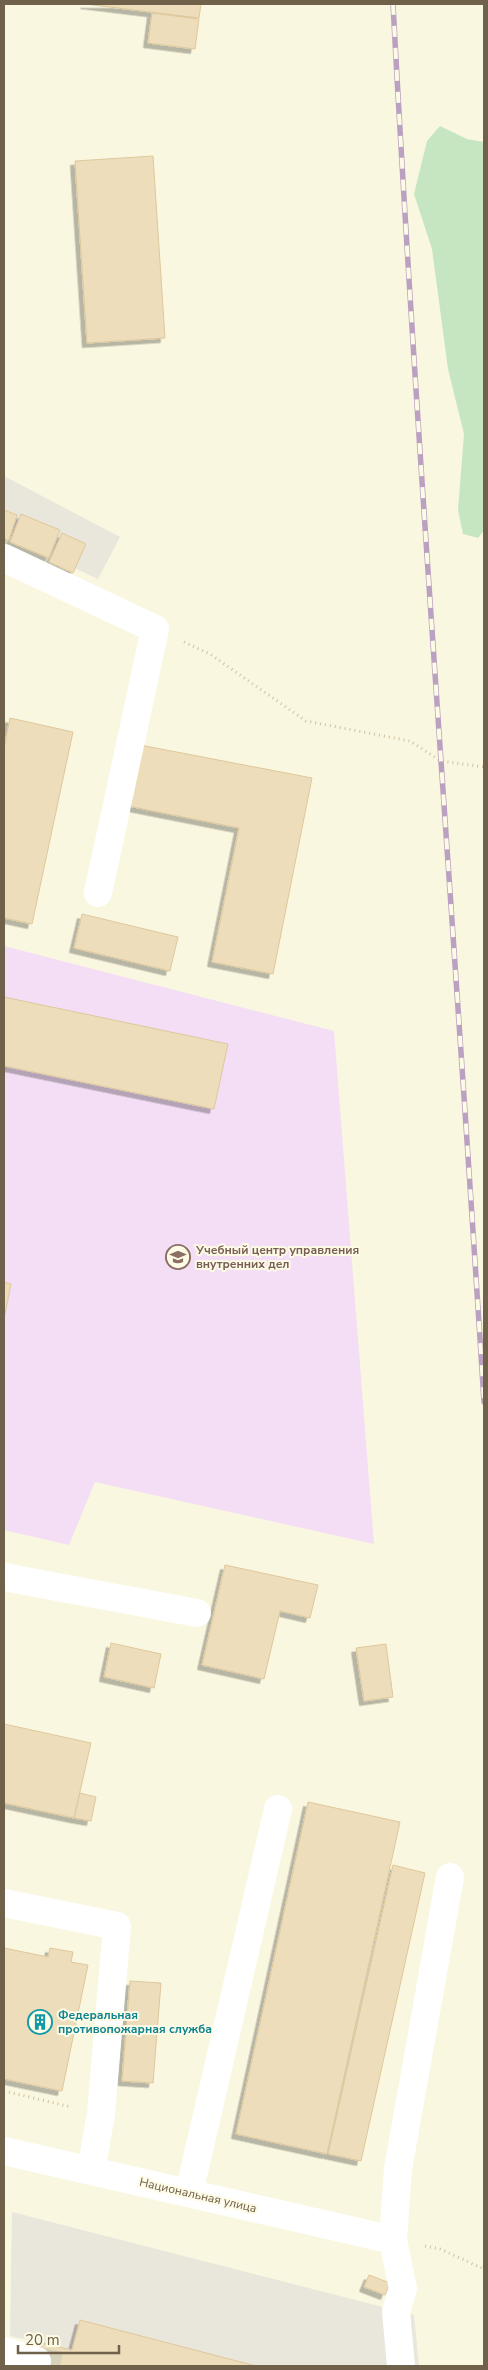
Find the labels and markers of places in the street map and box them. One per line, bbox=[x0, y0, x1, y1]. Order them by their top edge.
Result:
place label: Учебный центр управления внутренних дел bbox=[195, 1242, 359, 1272]
school or university icon: Учебный центр управления внутренних дел bbox=[165, 1244, 191, 1270]
place label: Федеральная противопожарная служба bbox=[58, 2007, 212, 2037]
building icon: Федеральная противопожарная служба bbox=[27, 2009, 53, 2035]

